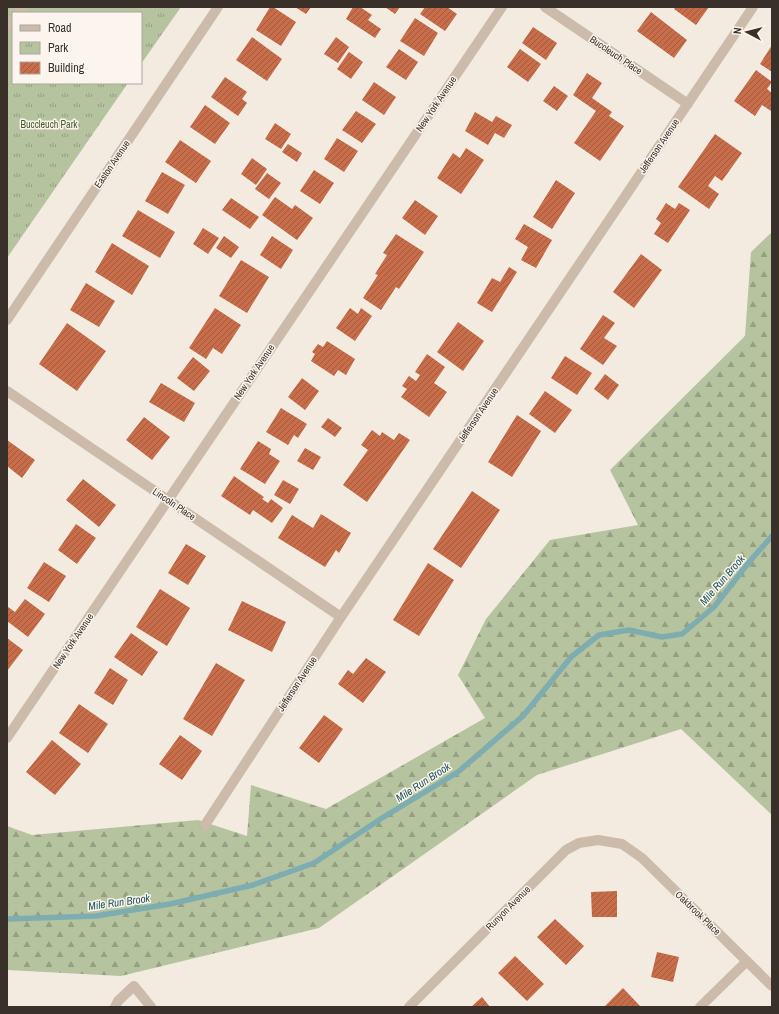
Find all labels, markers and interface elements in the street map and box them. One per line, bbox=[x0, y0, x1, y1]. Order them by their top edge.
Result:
legend bbox=[12, 12, 142, 84]
north arrow bbox=[727, 12, 767, 52]
text: Road bbox=[48, 20, 72, 36]
text: N bbox=[730, 27, 744, 35]
street label: Buccleuch Place bbox=[587, 33, 645, 78]
text: Park bbox=[48, 40, 68, 56]
text: Building bbox=[48, 60, 85, 76]
street label: New York Avenue bbox=[413, 73, 460, 134]
street label: Jefferson Avenue bbox=[636, 116, 682, 176]
park label: Buccleuch Park bbox=[21, 118, 78, 131]
street label: Easton Avenue bbox=[91, 137, 133, 190]
street label: New York Avenue bbox=[231, 341, 278, 402]
street label: Jefferson Avenue bbox=[455, 385, 501, 445]
street label: Lincoln Place bbox=[150, 485, 198, 523]
water label: Mile Run Brook bbox=[696, 552, 748, 608]
street label: New York Avenue bbox=[50, 610, 97, 671]
street label: Jefferson Avenue bbox=[274, 654, 320, 714]
water label: Mile Run Brook bbox=[393, 759, 453, 805]
street label: Runyon Avenue bbox=[483, 883, 533, 933]
street label: Oakbrook Place bbox=[673, 888, 724, 938]
water label: Mile Run Brook bbox=[87, 891, 151, 913]

